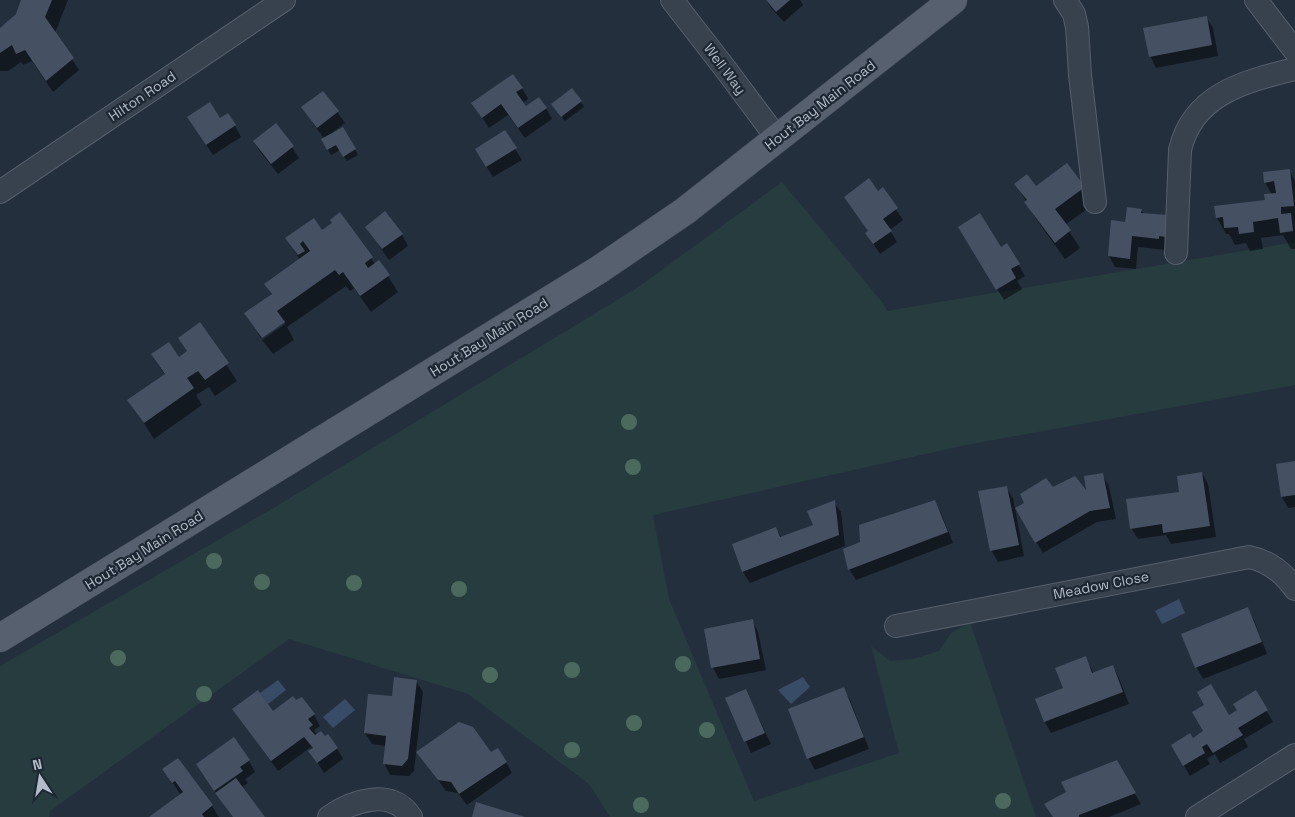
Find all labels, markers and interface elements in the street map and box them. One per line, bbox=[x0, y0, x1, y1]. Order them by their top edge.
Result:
street label: Well Way bbox=[700, 40, 750, 98]
street label: Hout Bay Main Road bbox=[761, 56, 879, 154]
street label: Hilton Road bbox=[105, 67, 179, 125]
street label: Hout Bay Main Road bbox=[427, 293, 551, 381]
street label: Hout Bay Main Road bbox=[82, 506, 206, 594]
street label: Meadow Close bbox=[1052, 567, 1150, 603]
north arrow bbox=[15, 752, 65, 802]
text: N bbox=[31, 755, 44, 774]

